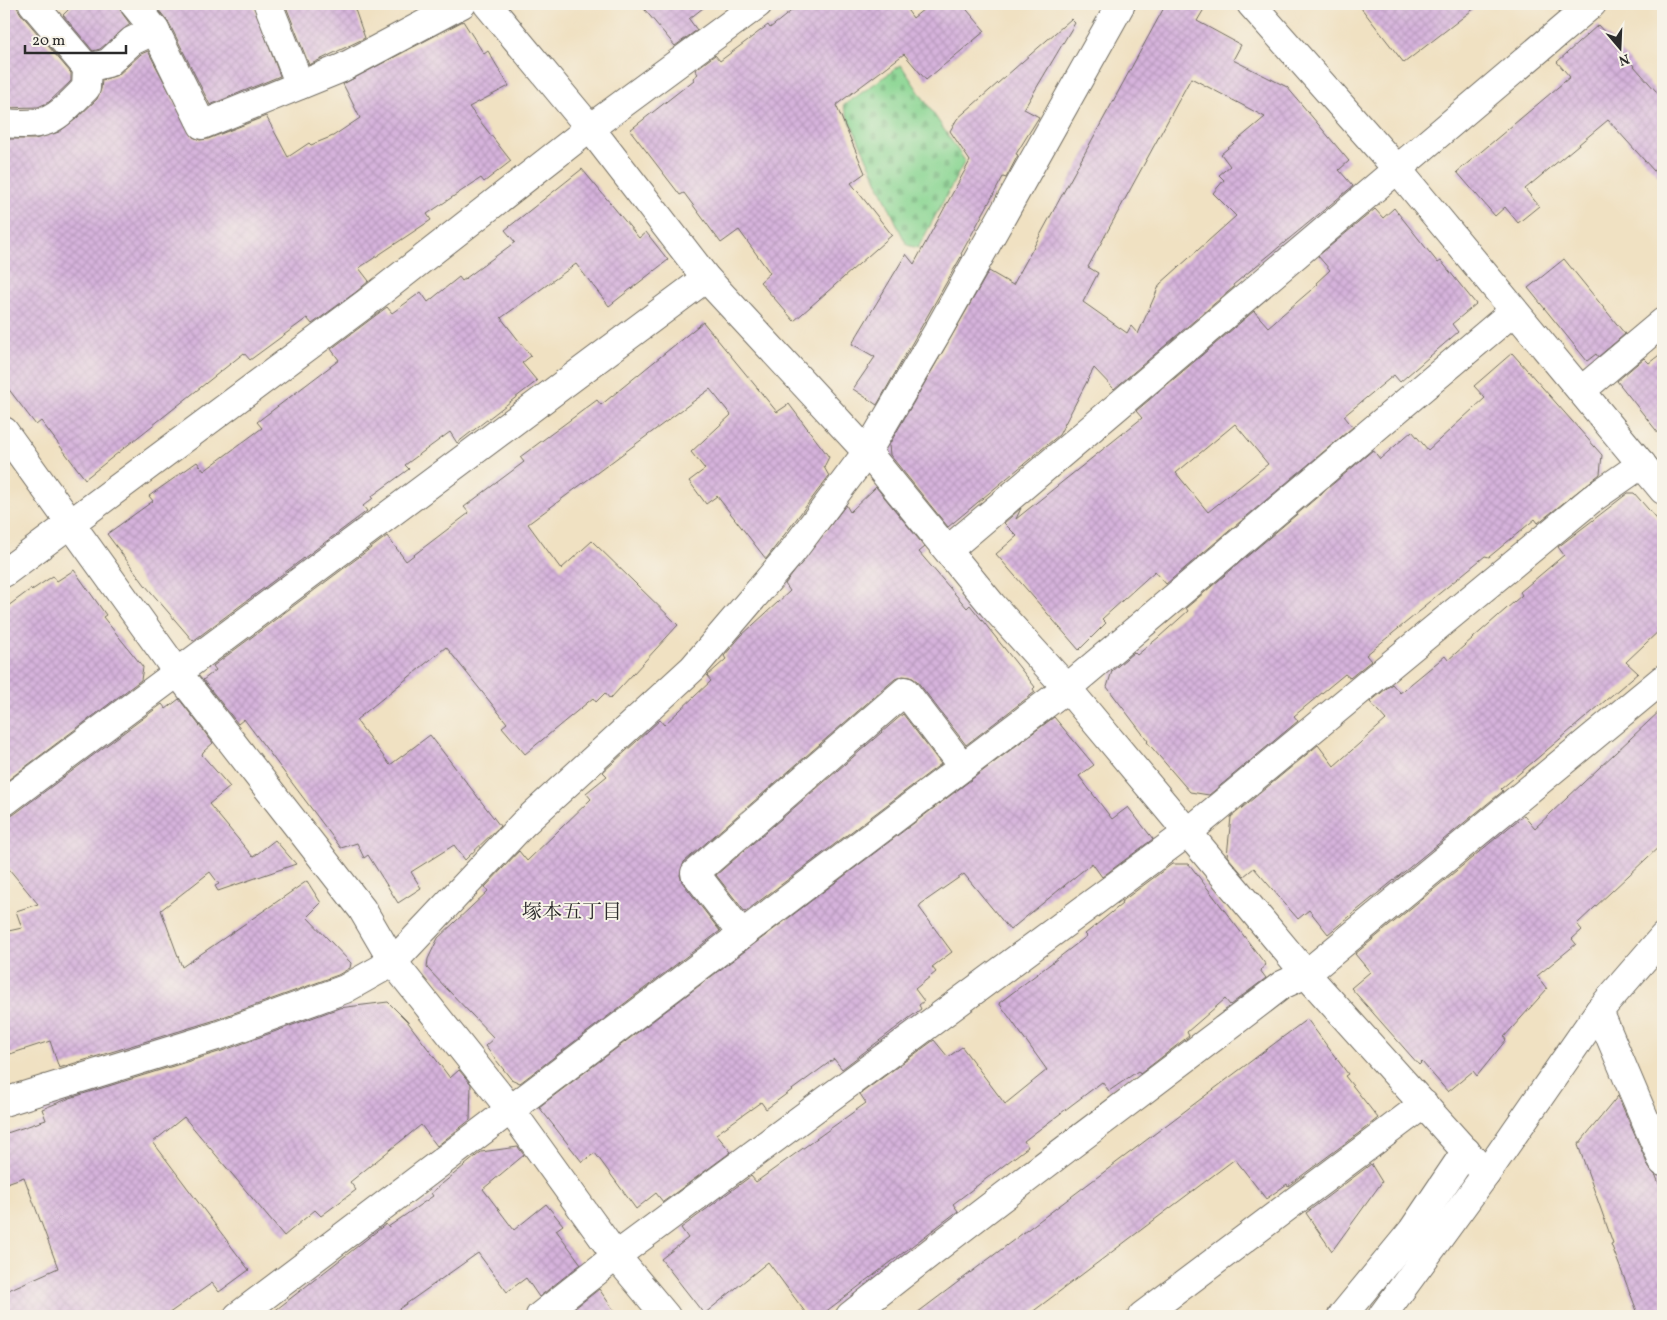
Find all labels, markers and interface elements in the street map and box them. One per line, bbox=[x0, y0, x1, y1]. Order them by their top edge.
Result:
scale bar bbox=[25, 22, 126, 54]
north arrow bbox=[1594, 22, 1644, 72]
text: 20 m bbox=[32, 31, 65, 52]
text: N bbox=[1616, 48, 1632, 70]
district label: 塚本五丁目 bbox=[522, 899, 622, 927]

